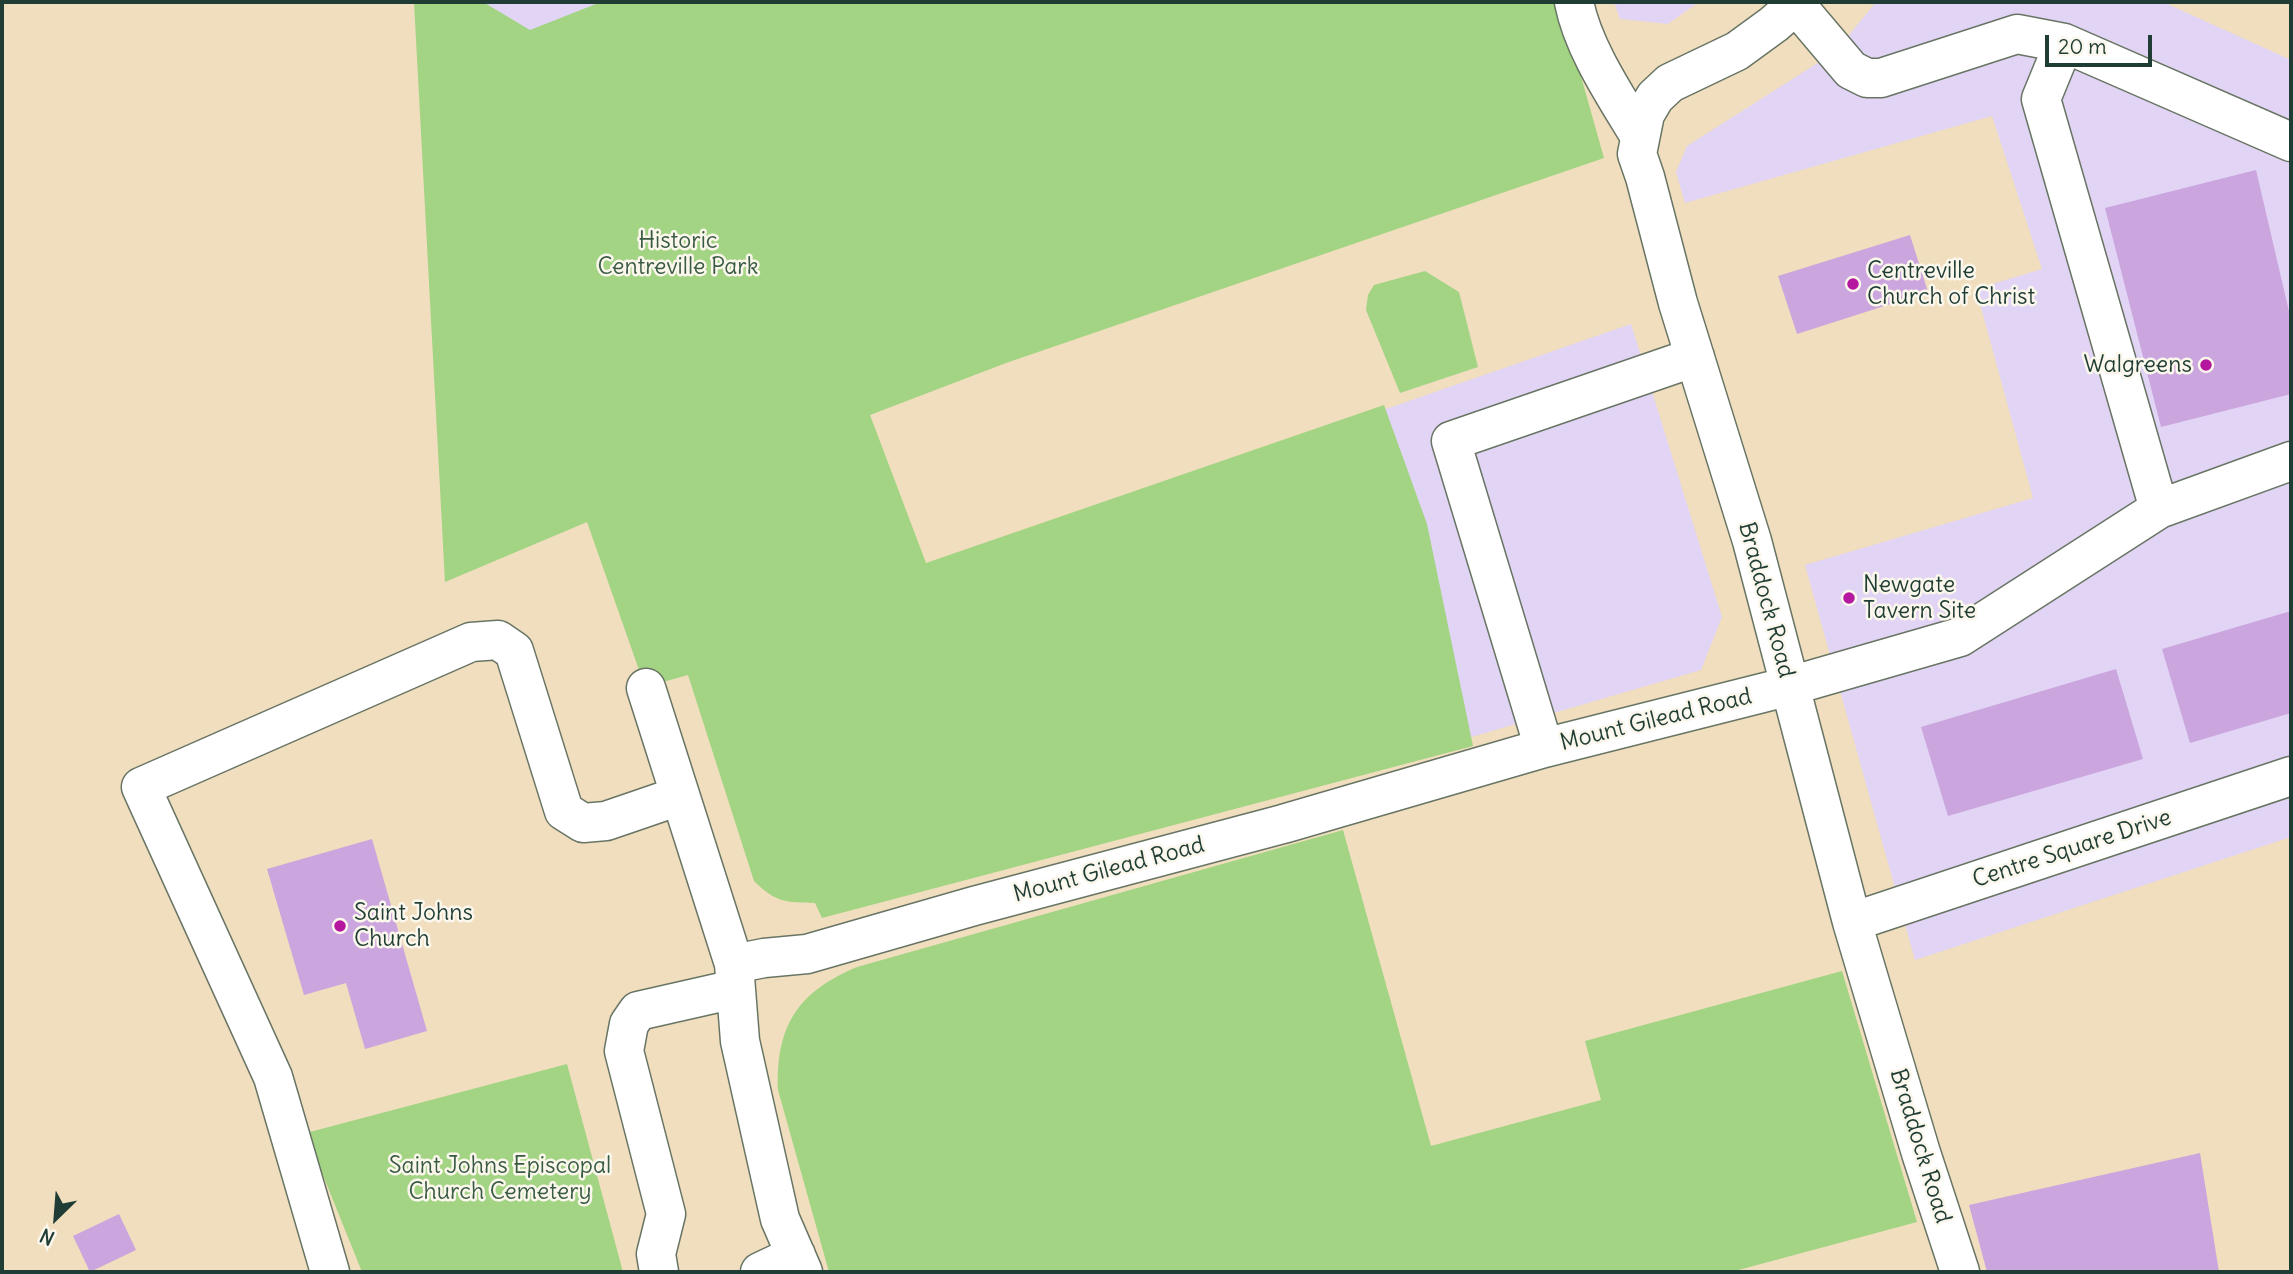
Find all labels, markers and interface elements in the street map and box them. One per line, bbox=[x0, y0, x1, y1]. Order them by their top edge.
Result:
scale bar bbox=[2048, 21, 2155, 65]
text: 20 m bbox=[2058, 33, 2107, 60]
park label: Historic Centreville Park bbox=[598, 227, 758, 281]
place label: Centreville Church of Christ bbox=[1867, 257, 2035, 311]
marker: Centreville Church of Christ bbox=[1845, 276, 1861, 292]
place label: Walgreens bbox=[2083, 351, 2192, 379]
marker: Walgreens bbox=[2198, 357, 2214, 373]
street label: Braddock Road bbox=[1732, 519, 1800, 681]
place label: Newgate Tavern Site bbox=[1863, 571, 1976, 625]
marker: Newgate Tavern Site bbox=[1841, 590, 1857, 606]
street label: Mount Gilead Road bbox=[1557, 683, 1755, 757]
street label: Centre Square Drive bbox=[1969, 804, 2175, 894]
street label: Mount Gilead Road bbox=[1011, 831, 1207, 909]
place label: Saint Johns Church bbox=[354, 899, 473, 953]
marker: Saint Johns Church bbox=[332, 918, 348, 934]
street label: Braddock Road bbox=[1883, 1065, 1957, 1227]
park label: Saint Johns Episcopal Church Cemetery bbox=[389, 1152, 611, 1206]
north arrow bbox=[21, 1183, 91, 1253]
text: N bbox=[36, 1223, 58, 1251]

